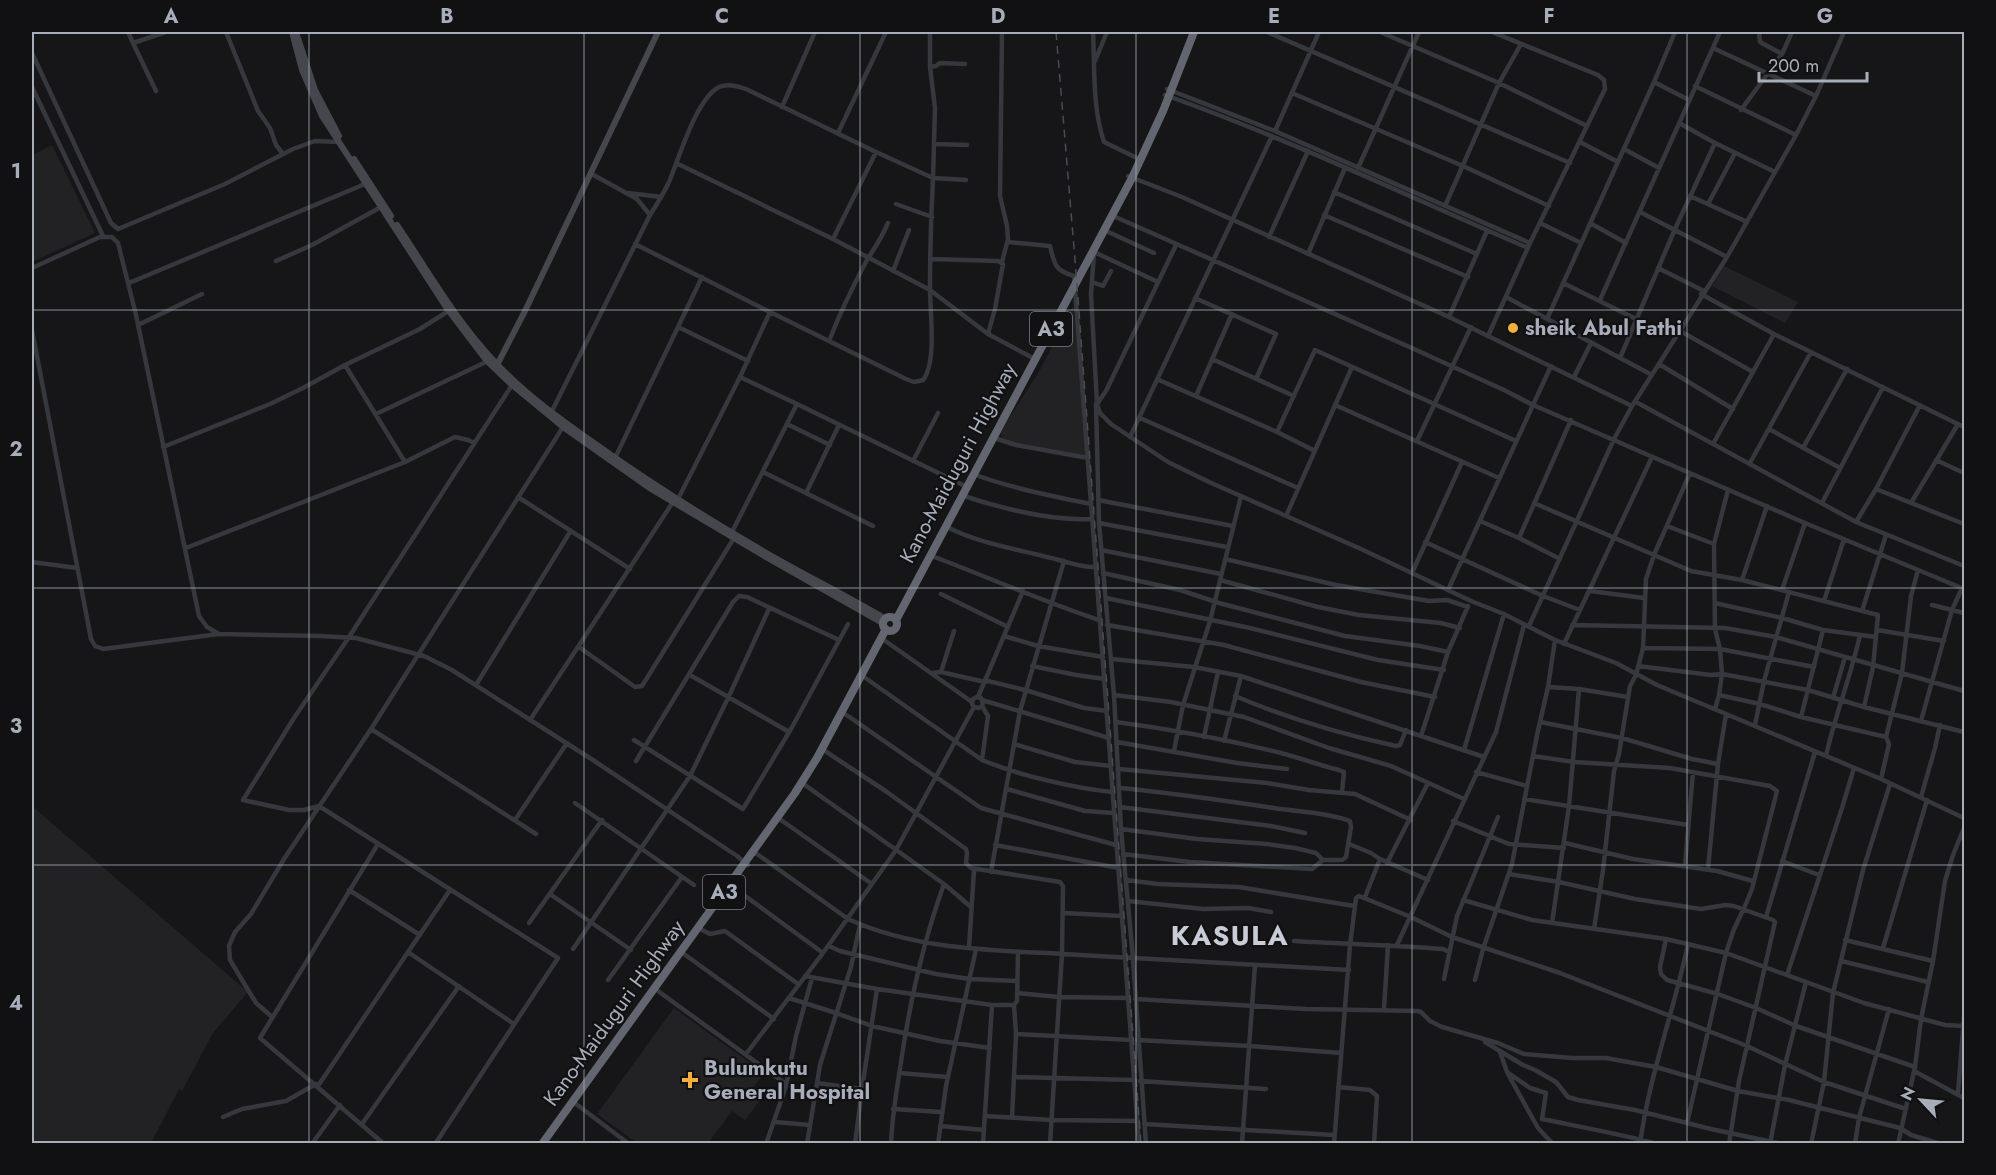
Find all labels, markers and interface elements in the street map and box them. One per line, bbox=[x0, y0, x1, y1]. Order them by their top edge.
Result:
text: A bbox=[163, 2, 179, 31]
text: B bbox=[440, 2, 454, 31]
text: C bbox=[715, 2, 729, 31]
text: D bbox=[991, 2, 1005, 31]
text: E bbox=[1268, 2, 1280, 31]
text: F bbox=[1543, 2, 1555, 31]
text: G bbox=[1817, 2, 1833, 31]
scale bar bbox=[1759, 45, 1867, 83]
text: 200 m bbox=[1768, 53, 1819, 79]
text: 1 bbox=[11, 157, 21, 186]
road number: A3 bbox=[1030, 312, 1072, 346]
place label: sheik Abul Fathi bbox=[1525, 313, 1682, 343]
marker: sheik Abul Fathi bbox=[1506, 321, 1520, 335]
street label: Kano-Maiduguri Highway bbox=[892, 357, 1024, 569]
text: 2 bbox=[9, 435, 23, 464]
text: 3 bbox=[10, 712, 22, 741]
road number: A3 bbox=[703, 875, 745, 909]
street label: Kano-Maiduguri Highway bbox=[536, 913, 692, 1112]
district label: KASULA bbox=[1171, 916, 1289, 955]
text: 4 bbox=[9, 989, 23, 1018]
place label: Bulumkutu General Hospital bbox=[704, 1053, 870, 1107]
north arrow bbox=[1891, 1070, 1951, 1130]
marker: Bulumkutu General Hospital bbox=[681, 1071, 699, 1089]
text: N bbox=[1895, 1083, 1921, 1104]

